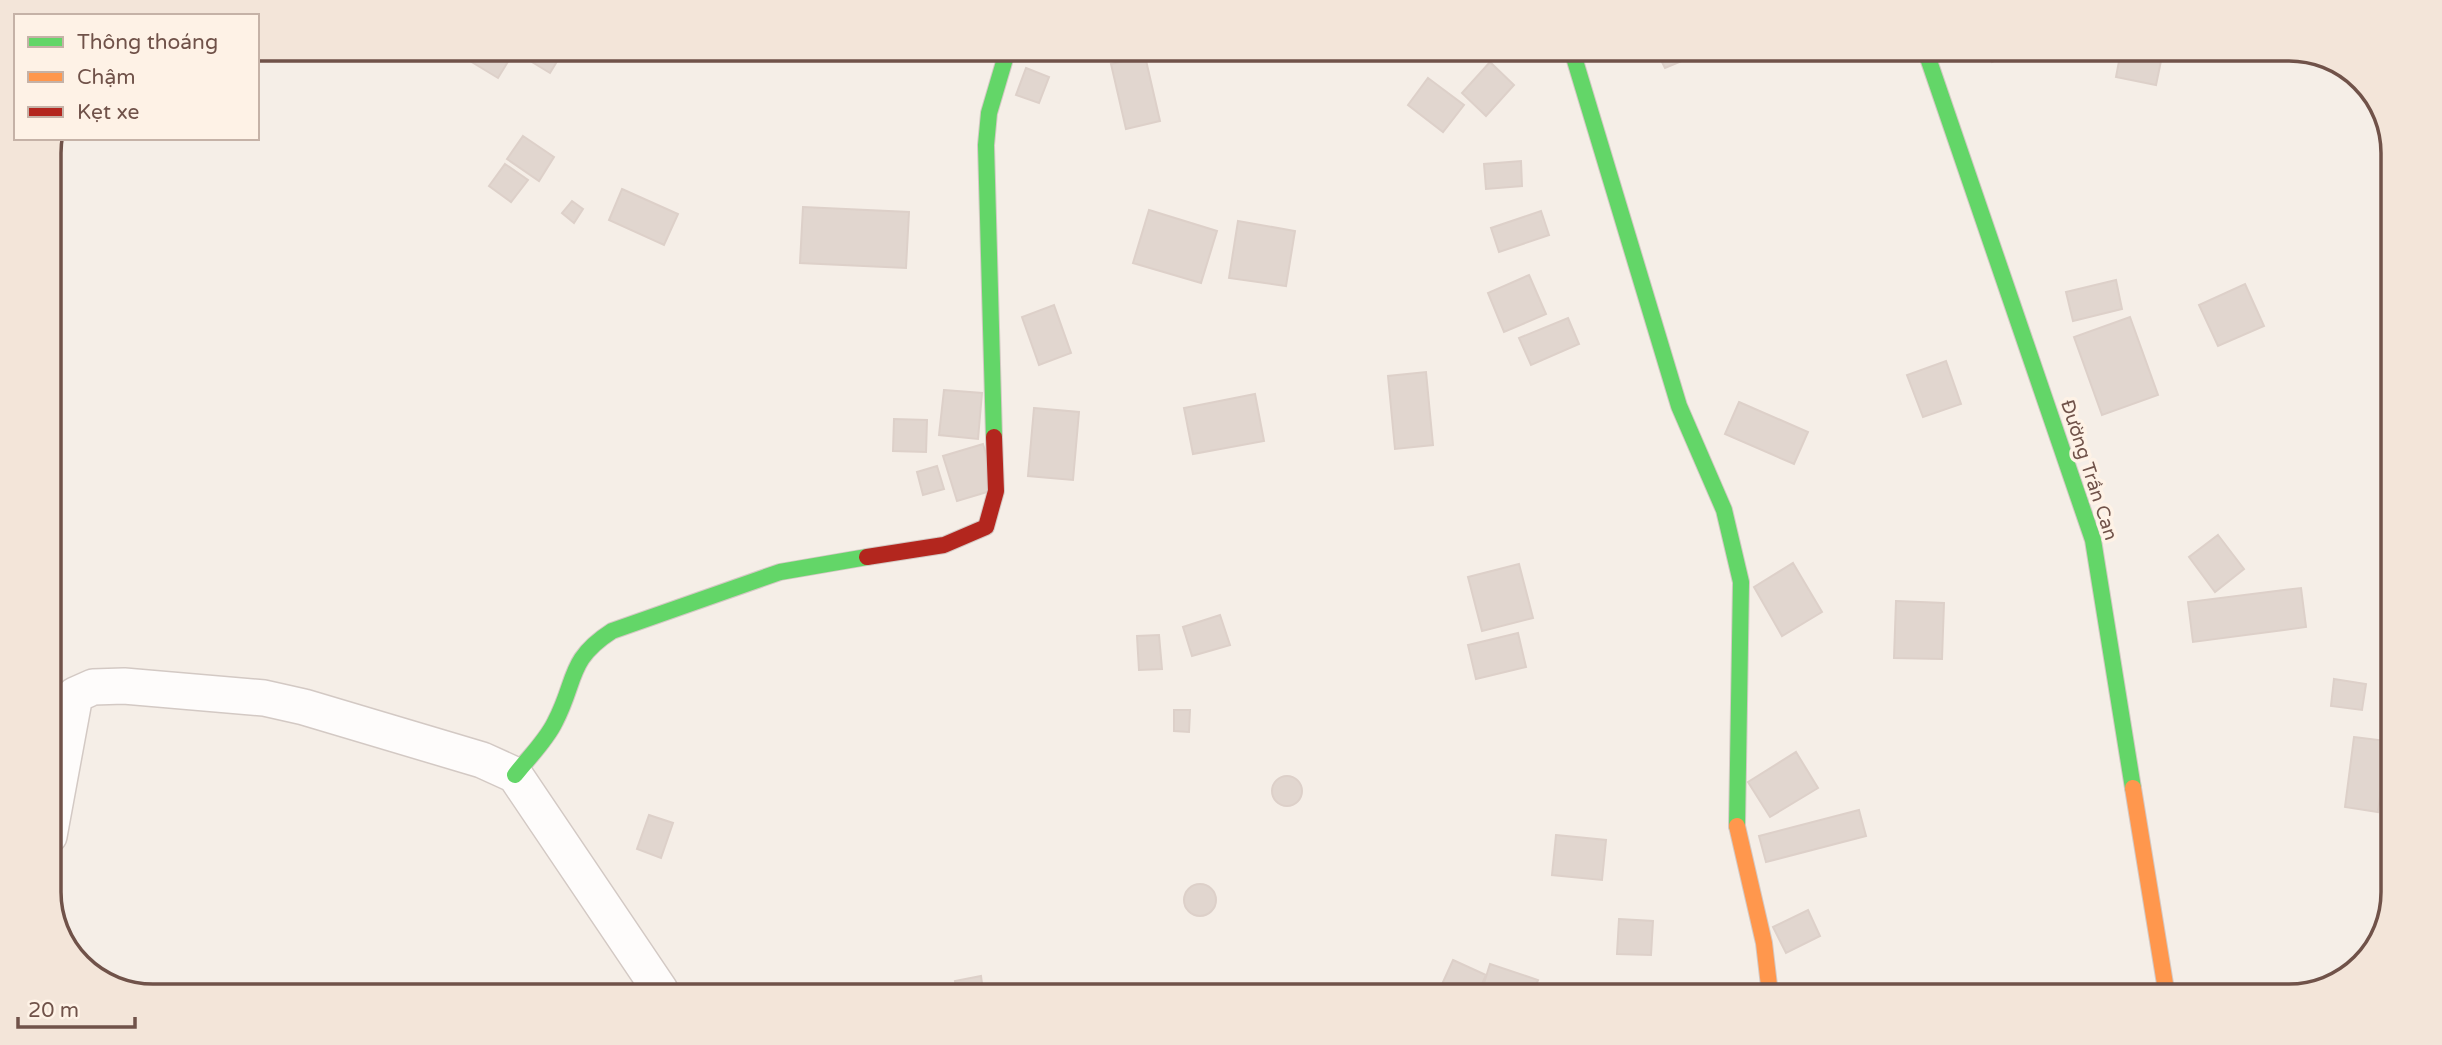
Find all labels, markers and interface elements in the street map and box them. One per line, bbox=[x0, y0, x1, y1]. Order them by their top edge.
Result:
legend bbox=[14, 14, 259, 140]
text: Thông thoáng bbox=[77, 30, 218, 55]
text: Chậm bbox=[77, 65, 135, 90]
text: Kẹt xe bbox=[77, 100, 140, 125]
street label: Đường Trần Can bbox=[2056, 397, 2122, 543]
scale bar bbox=[18, 986, 135, 1030]
text: 20 m bbox=[28, 998, 79, 1023]

